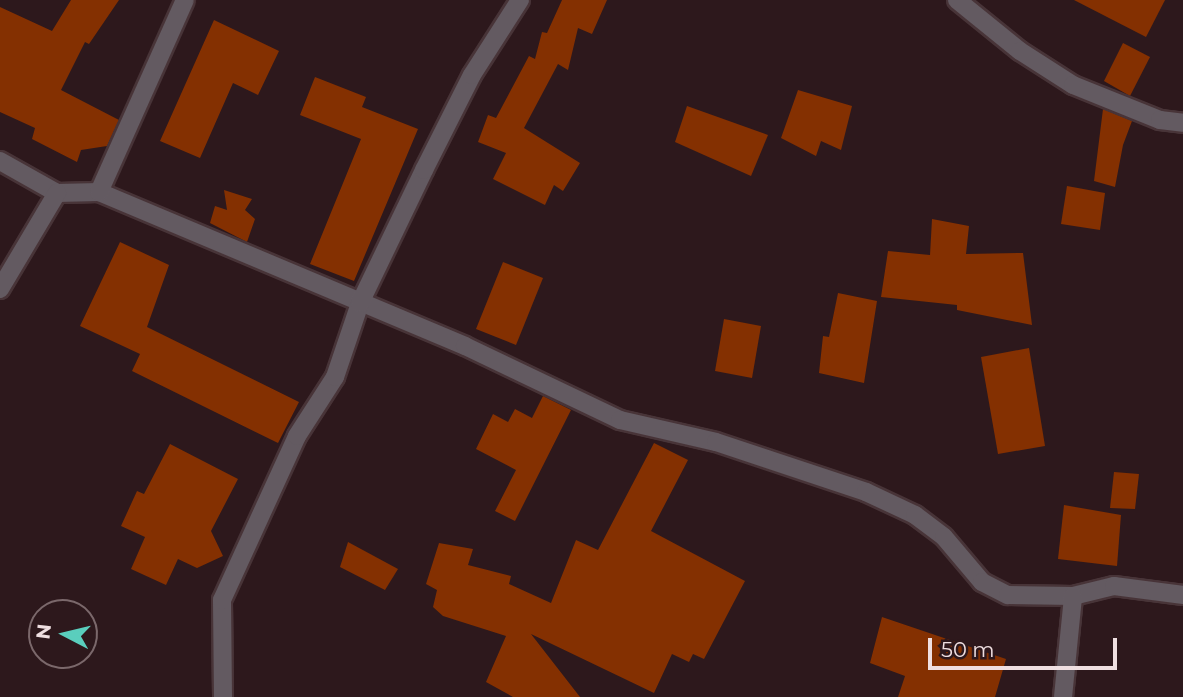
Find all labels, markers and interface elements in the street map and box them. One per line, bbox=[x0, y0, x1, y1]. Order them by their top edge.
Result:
north arrow bbox=[28, 599, 98, 669]
text: N bbox=[31, 623, 56, 641]
scale bar bbox=[931, 624, 1120, 668]
text: 50 m bbox=[941, 637, 995, 662]

